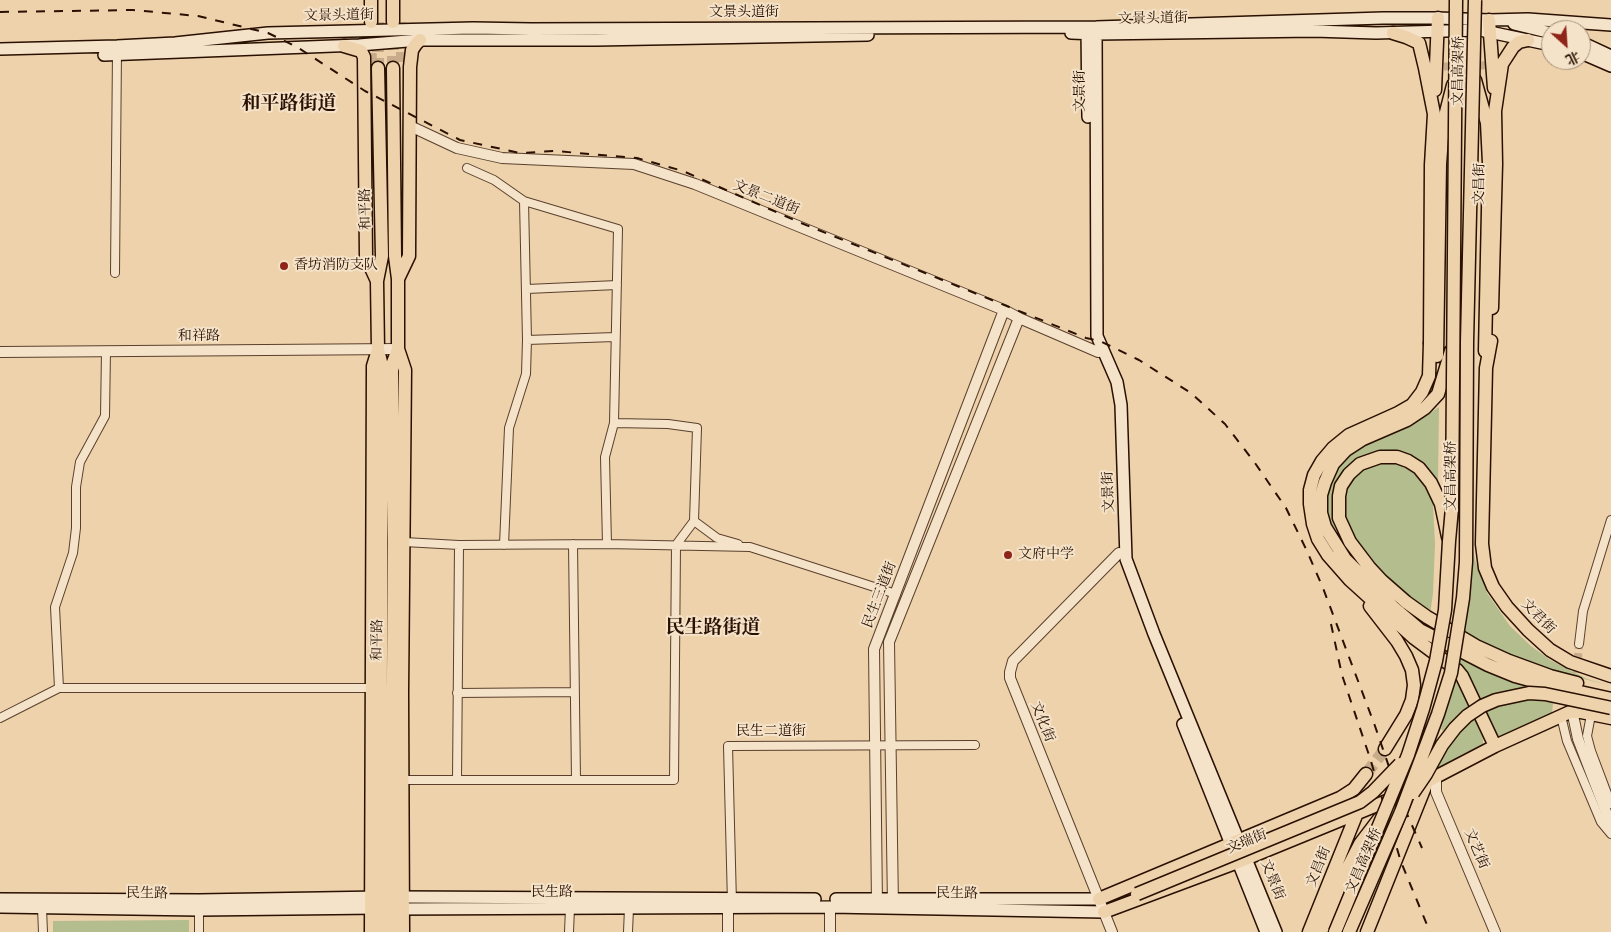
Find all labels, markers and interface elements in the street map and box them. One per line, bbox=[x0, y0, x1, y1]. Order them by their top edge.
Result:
street label: 文景头道街 bbox=[709, 5, 779, 21]
street label: 文景头道街 bbox=[304, 7, 374, 25]
street label: 文景头道街 bbox=[1118, 10, 1188, 28]
north arrow bbox=[1541, 20, 1591, 70]
street label: 文昌高架桥 bbox=[1450, 36, 1468, 106]
text: 北 bbox=[1562, 46, 1583, 70]
street label: 文景街 bbox=[1073, 70, 1089, 112]
district label: 和平路街道 bbox=[242, 93, 336, 115]
street label: 文昌街 bbox=[1471, 163, 1489, 205]
street label: 文景二道街 bbox=[730, 177, 802, 219]
street label: 和平路 bbox=[357, 188, 375, 230]
place label: 香坊消防支队 bbox=[294, 258, 378, 274]
marker: 香坊消防支队 bbox=[278, 260, 290, 272]
street label: 和祥路 bbox=[178, 329, 220, 345]
street label: 文昌高架桥 bbox=[1444, 441, 1460, 511]
street label: 文景街 bbox=[1100, 471, 1118, 513]
place label: 文府中学 bbox=[1018, 547, 1074, 563]
marker: 文府中学 bbox=[1002, 549, 1014, 561]
street label: 民生三道街 bbox=[860, 559, 900, 631]
street label: 文君街 bbox=[1517, 596, 1559, 638]
district label: 民生路街道 bbox=[666, 617, 760, 639]
street label: 和平路 bbox=[369, 619, 387, 661]
street label: 文化街 bbox=[1026, 699, 1058, 745]
street label: 民生二道街 bbox=[736, 724, 806, 740]
street label: 文瑞街 bbox=[1224, 826, 1270, 858]
street label: 文昌高架桥 bbox=[1343, 826, 1385, 896]
street label: 文艺街 bbox=[1460, 826, 1492, 872]
street label: 文昌街 bbox=[1303, 844, 1335, 890]
street label: 文景街 bbox=[1256, 857, 1288, 903]
street label: 民生路 bbox=[126, 885, 168, 903]
street label: 民生路 bbox=[531, 885, 573, 901]
street label: 民生路 bbox=[936, 885, 978, 903]

